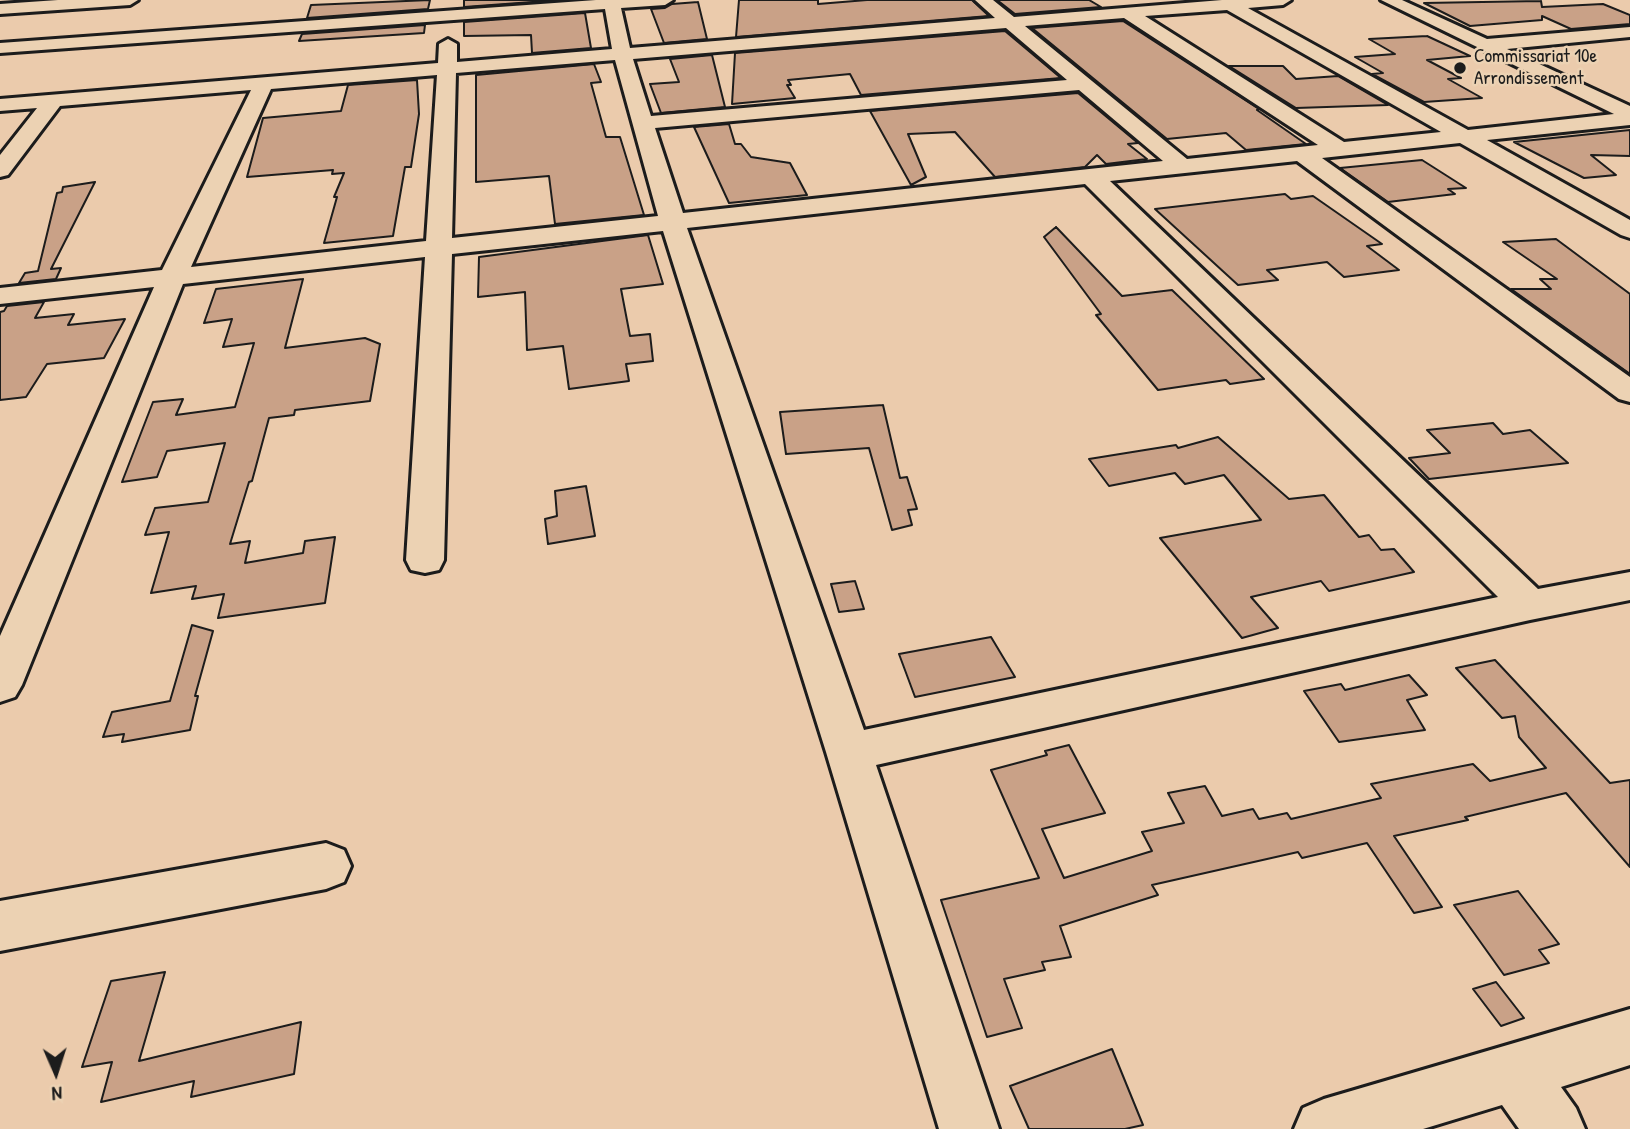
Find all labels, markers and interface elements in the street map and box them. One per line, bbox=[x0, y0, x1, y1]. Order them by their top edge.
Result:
place label: Commissariat 10e Arrondissement bbox=[1474, 46, 1597, 90]
marker: Commissariat 10e Arrondissement bbox=[1452, 60, 1468, 76]
north arrow bbox=[21, 1038, 91, 1108]
text: N bbox=[51, 1081, 63, 1107]

